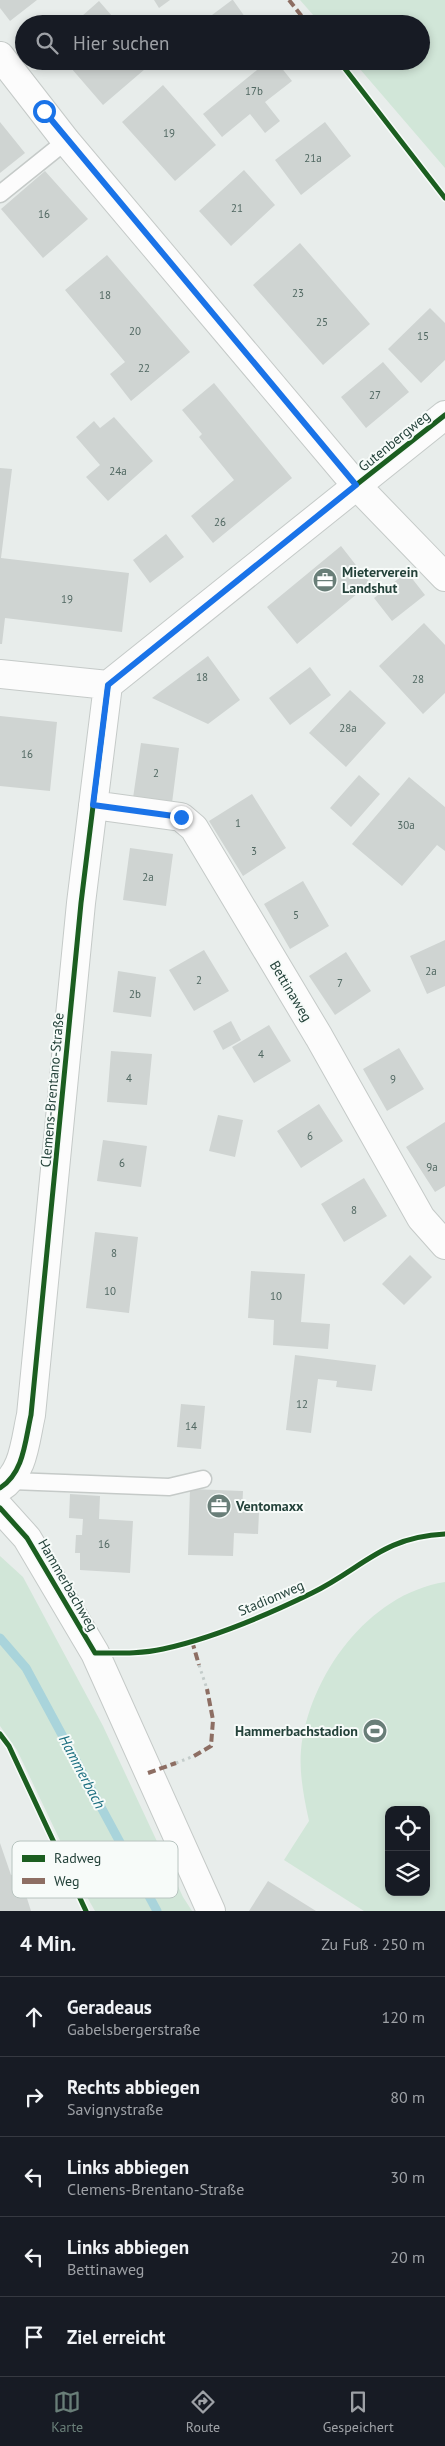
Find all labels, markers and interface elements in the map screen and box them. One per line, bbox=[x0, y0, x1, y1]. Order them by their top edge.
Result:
search box bbox=[15, 15, 430, 70]
icon: search bbox=[33, 29, 61, 57]
text: Hier suchen bbox=[73, 31, 169, 55]
house number: 17b bbox=[245, 84, 263, 98]
route start bbox=[33, 100, 56, 123]
house number: 19 bbox=[163, 126, 175, 140]
house number: 21a bbox=[304, 151, 322, 165]
house number: 21 bbox=[231, 201, 243, 215]
house number: 16 bbox=[38, 207, 50, 221]
house number: 23 bbox=[292, 286, 304, 300]
house number: 18 bbox=[99, 288, 111, 302]
house number: 25 bbox=[316, 315, 328, 329]
house number: 20 bbox=[129, 324, 141, 338]
house number: 15 bbox=[417, 329, 429, 343]
house number: 22 bbox=[138, 361, 150, 375]
house number: 27 bbox=[369, 388, 381, 402]
street label: Gutenbergweg bbox=[355, 407, 433, 475]
house number: 24a bbox=[109, 464, 127, 478]
house number: 26 bbox=[214, 515, 226, 529]
place label: Mieterverein Landshut bbox=[342, 563, 418, 597]
office icon: Mieterverein Landshut bbox=[312, 567, 338, 593]
house number: 19 bbox=[61, 592, 73, 606]
house number: 18 bbox=[196, 670, 208, 684]
house number: 28 bbox=[412, 672, 424, 686]
house number: 28a bbox=[339, 721, 357, 735]
house number: 16 bbox=[21, 747, 33, 761]
house number: 2 bbox=[153, 766, 159, 780]
route end bbox=[170, 806, 193, 829]
house number: 1 bbox=[235, 816, 241, 830]
house number: 30a bbox=[397, 818, 415, 832]
house number: 3 bbox=[251, 844, 257, 858]
house number: 2a bbox=[142, 870, 154, 884]
house number: 5 bbox=[293, 908, 299, 922]
street label: Bettinaweg bbox=[266, 957, 316, 1025]
house number: 2a bbox=[425, 964, 437, 978]
house number: 2 bbox=[196, 973, 202, 987]
house number: 7 bbox=[337, 976, 343, 990]
house number: 2b bbox=[129, 987, 141, 1001]
street label: Clemens-Brentano-Straße bbox=[36, 1012, 68, 1168]
house number: 4 bbox=[258, 1047, 264, 1061]
house number: 4 bbox=[126, 1071, 132, 1085]
house number: 9 bbox=[390, 1072, 396, 1086]
house number: 6 bbox=[307, 1129, 313, 1143]
house number: 6 bbox=[119, 1156, 125, 1170]
house number: 9a bbox=[426, 1160, 438, 1174]
house number: 8 bbox=[351, 1203, 357, 1217]
house number: 8 bbox=[111, 1246, 117, 1260]
house number: 10 bbox=[104, 1284, 116, 1298]
house number: 10 bbox=[270, 1289, 282, 1303]
house number: 12 bbox=[296, 1397, 308, 1411]
house number: 14 bbox=[185, 1419, 197, 1433]
office icon: Ventomaxx bbox=[206, 1493, 232, 1519]
place label: Ventomaxx bbox=[235, 1497, 304, 1515]
street label: Hammerbachweg bbox=[34, 1535, 102, 1635]
house number: 16 bbox=[98, 1537, 110, 1551]
street label: Stadionweg bbox=[235, 1576, 307, 1620]
sports icon: Hammerbachstadion bbox=[362, 1718, 388, 1744]
place label: Hammerbachstadion bbox=[235, 1722, 358, 1740]
water label: Hammerbach bbox=[55, 1732, 110, 1812]
map controls bbox=[385, 1806, 430, 1896]
button: locate bbox=[385, 1806, 430, 1851]
legend bbox=[12, 1841, 178, 1898]
text: Radweg bbox=[54, 1849, 101, 1867]
button: layers bbox=[385, 1851, 430, 1896]
text: Weg bbox=[54, 1872, 79, 1890]
text: 4 Min. bbox=[20, 1930, 76, 1957]
text: Zu Fuß · 250 m bbox=[321, 1934, 425, 1954]
text: Geradeaus bbox=[67, 1995, 152, 2019]
icon: ahead bbox=[20, 2003, 48, 2031]
text: 120 m bbox=[382, 2007, 425, 2027]
text: Gabelsbergerstraße bbox=[67, 2019, 200, 2039]
text: Rechts abbiegen bbox=[67, 2075, 200, 2099]
icon: right bbox=[20, 2083, 48, 2111]
text: 80 m bbox=[390, 2087, 425, 2107]
text: Savignystraße bbox=[67, 2099, 163, 2119]
text: Links abbiegen bbox=[67, 2155, 189, 2179]
icon: left bbox=[20, 2163, 48, 2191]
text: 30 m bbox=[390, 2167, 425, 2187]
text: Clemens-Brentano-Straße bbox=[67, 2179, 244, 2199]
text: Links abbiegen bbox=[67, 2235, 189, 2259]
icon: left bbox=[20, 2243, 48, 2271]
text: 20 m bbox=[390, 2247, 425, 2267]
text: Bettinaweg bbox=[67, 2259, 144, 2279]
icon: arrive bbox=[20, 2323, 48, 2351]
text: Ziel erreicht bbox=[67, 2325, 165, 2349]
tab: Karte bbox=[51, 2388, 83, 2436]
tab: Route bbox=[186, 2388, 220, 2436]
tab: Gespeichert bbox=[323, 2388, 394, 2436]

